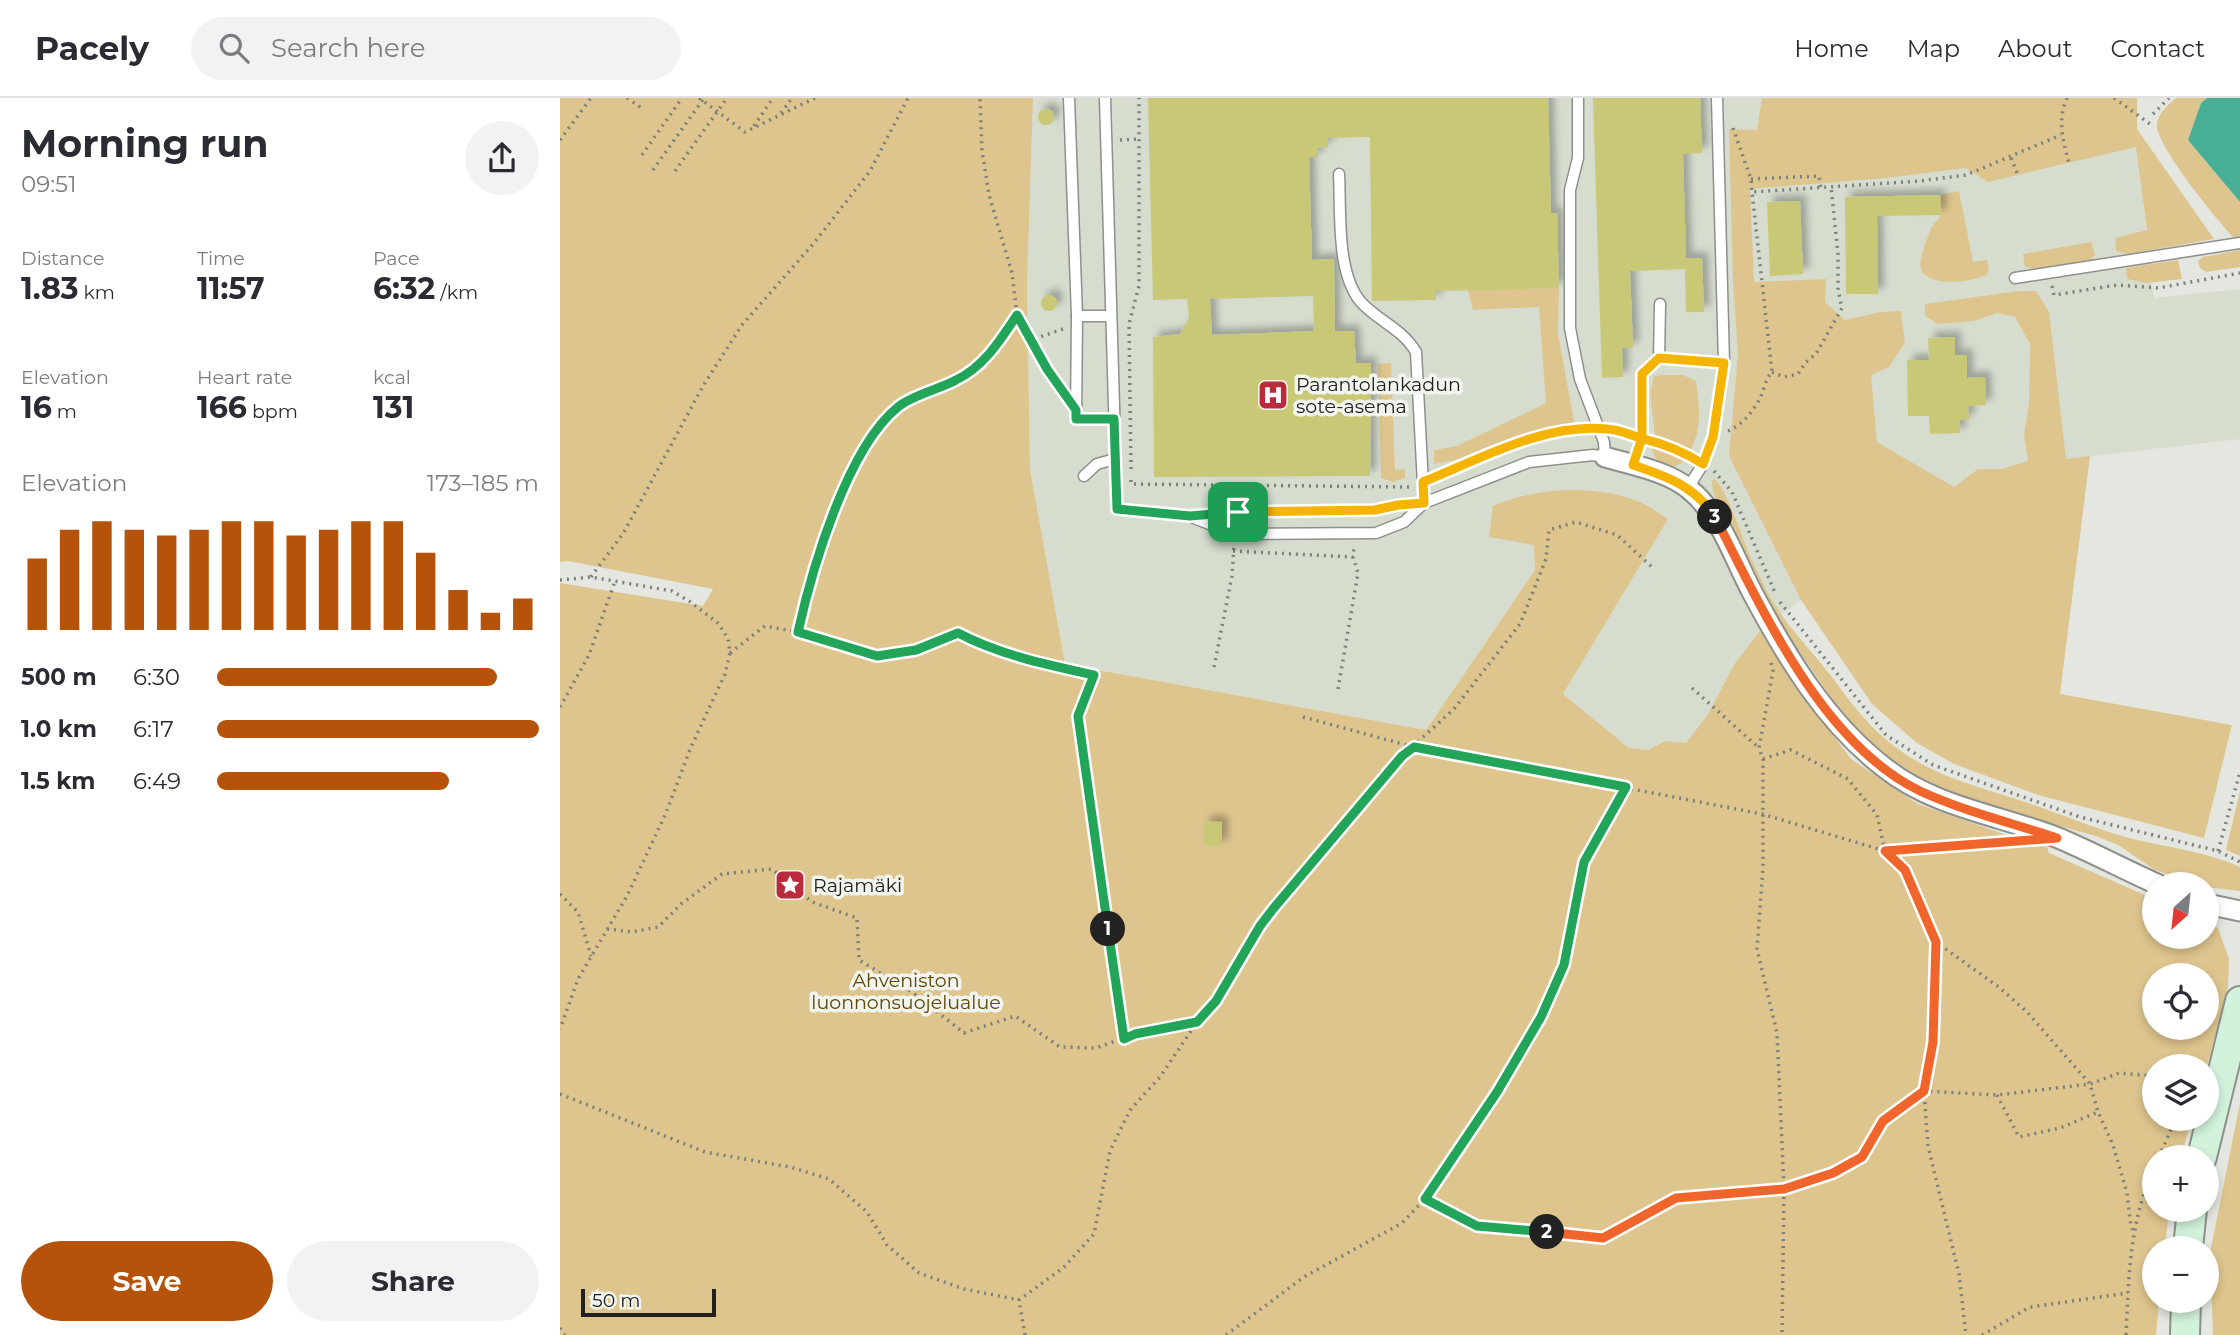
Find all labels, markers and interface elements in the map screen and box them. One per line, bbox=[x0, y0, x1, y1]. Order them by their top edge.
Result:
search box bbox=[191, 17, 681, 80]
text: Pacely bbox=[35, 28, 149, 68]
icon: search bbox=[215, 29, 253, 67]
text: Search here bbox=[271, 32, 426, 64]
text: Home bbox=[1794, 34, 1869, 63]
text: Map bbox=[1907, 34, 1960, 63]
text: About bbox=[1998, 34, 2072, 63]
text: Contact bbox=[2110, 34, 2205, 63]
text: Morning run bbox=[21, 120, 269, 167]
button: share bbox=[465, 121, 539, 195]
text: 09:51 bbox=[21, 170, 76, 198]
text: Distance bbox=[21, 247, 104, 270]
text: Time bbox=[197, 247, 245, 270]
text: Pace bbox=[373, 247, 420, 270]
text: 1.83 bbox=[21, 270, 78, 307]
text: 11:57 bbox=[197, 270, 264, 307]
text: 6:32 bbox=[373, 270, 435, 307]
text: km bbox=[78, 281, 115, 304]
text: /km bbox=[435, 281, 478, 304]
text: Elevation bbox=[21, 366, 109, 389]
text: Heart rate bbox=[197, 366, 292, 389]
text: kcal bbox=[373, 366, 411, 389]
place label: Parantolankadun sote-asema bbox=[1296, 373, 1461, 418]
hospital icon: Parantolankadun sote-asema bbox=[1256, 378, 1290, 412]
text: 16 bbox=[21, 389, 52, 426]
text: 166 bbox=[197, 389, 247, 426]
text: 131 bbox=[373, 389, 414, 426]
text: m bbox=[52, 400, 77, 423]
text: bpm bbox=[247, 400, 298, 423]
text: Elevation bbox=[21, 469, 127, 497]
text: 173–185 m bbox=[427, 469, 539, 497]
pin bbox=[1208, 482, 1268, 542]
icon: arrive bbox=[1219, 493, 1257, 531]
pin: 3 bbox=[1698, 500, 1732, 534]
text: 3 bbox=[1709, 505, 1720, 528]
text: 500 m bbox=[21, 663, 97, 691]
text: 6:30 bbox=[133, 663, 180, 691]
text: 1.0 km bbox=[21, 715, 97, 743]
text: 6:17 bbox=[133, 715, 174, 743]
text: 1.5 km bbox=[21, 767, 95, 795]
text: 6:49 bbox=[133, 767, 181, 795]
place icon: Rajamäki bbox=[773, 868, 807, 902]
north arrow bbox=[2142, 872, 2219, 948]
map controls bbox=[2142, 872, 2219, 1313]
place label: Rajamäki bbox=[813, 874, 902, 897]
pin: 1 bbox=[1090, 912, 1126, 946]
text: 1 bbox=[1104, 917, 1111, 940]
button: locate bbox=[2142, 963, 2219, 1040]
park label: Ahveniston luonnonsuojelualue bbox=[811, 969, 1001, 1014]
button: layers bbox=[2142, 1054, 2219, 1131]
button: + bbox=[2142, 1145, 2219, 1222]
pin: 2 bbox=[1530, 1214, 1564, 1250]
text: 2 bbox=[1541, 1220, 1552, 1243]
button: − bbox=[2142, 1236, 2219, 1313]
button: Save bbox=[21, 1241, 273, 1321]
button: Share bbox=[287, 1241, 539, 1321]
scale bar bbox=[581, 1286, 716, 1318]
text: 50 m bbox=[592, 1289, 640, 1312]

